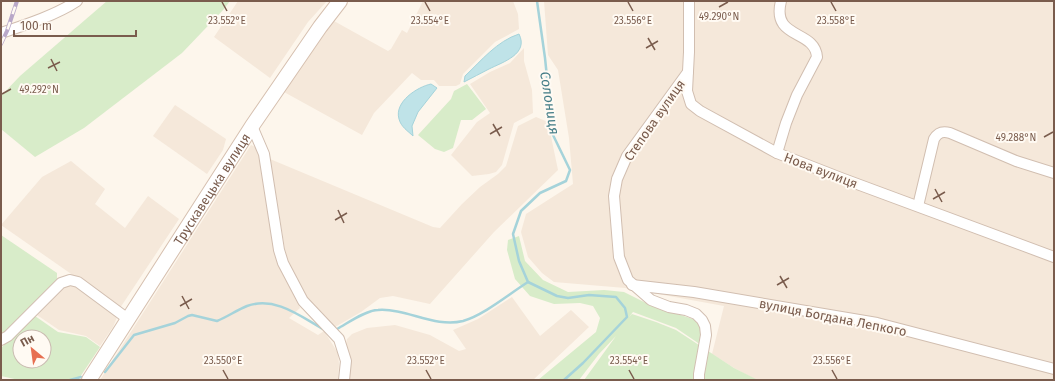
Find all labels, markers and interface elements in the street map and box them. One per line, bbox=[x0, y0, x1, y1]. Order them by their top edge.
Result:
text: 49.290°N bbox=[699, 11, 739, 23]
scale bar bbox=[14, 12, 136, 38]
text: 23.552°E bbox=[208, 15, 246, 27]
text: 23.554°E bbox=[411, 15, 449, 27]
text: 23.556°E bbox=[614, 15, 652, 27]
text: 23.558°E bbox=[817, 15, 855, 27]
text: 100 m bbox=[20, 19, 52, 33]
water label: Солониця bbox=[536, 70, 563, 136]
street label: Степова вулиця bbox=[621, 77, 688, 164]
text: 49.292°N bbox=[19, 84, 59, 96]
street label: Трускавецька вулиця bbox=[171, 130, 253, 248]
text: 49.288°N bbox=[996, 132, 1036, 144]
street label: Нова вулиця bbox=[782, 150, 860, 191]
street label: вулиця Богдана Лепкого bbox=[758, 296, 908, 339]
north arrow bbox=[12, 329, 52, 369]
text: Пн bbox=[18, 332, 37, 350]
text: 23.550°E bbox=[204, 355, 242, 367]
text: 23.552°E bbox=[407, 355, 445, 367]
text: 23.554°E bbox=[610, 355, 648, 367]
text: 23.556°E bbox=[813, 355, 851, 367]

